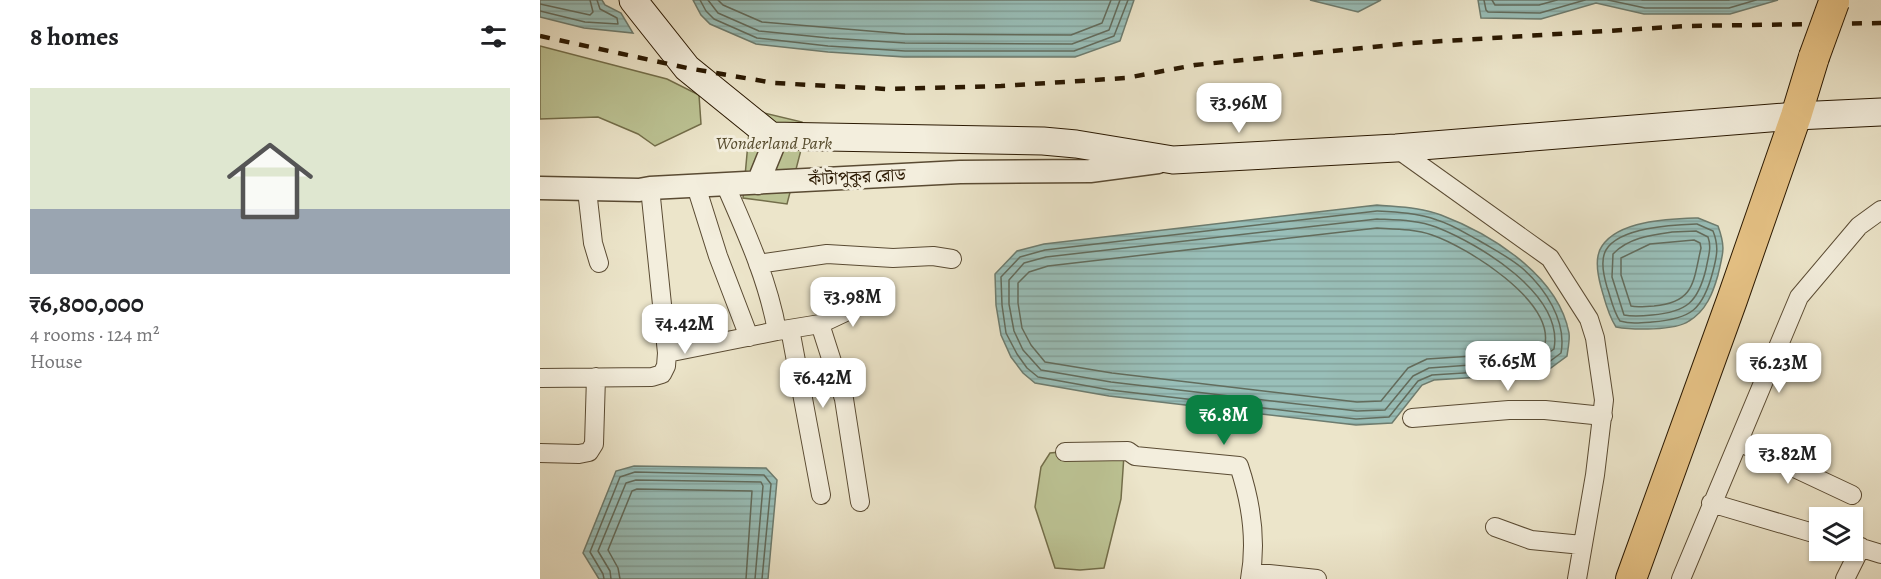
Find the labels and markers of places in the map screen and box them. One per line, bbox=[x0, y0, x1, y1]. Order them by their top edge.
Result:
pin: ₹3.96M bbox=[1190, 83, 1288, 134]
pin: ₹3.98M bbox=[804, 277, 902, 328]
pin: ₹4.42M bbox=[636, 304, 734, 355]
pin: ₹6.65M bbox=[1459, 341, 1557, 392]
pin: ₹6.23M bbox=[1730, 343, 1828, 394]
pin: ₹6.42M bbox=[774, 358, 872, 409]
pin: ₹6.8M bbox=[1182, 395, 1266, 446]
pin: ₹3.82M bbox=[1739, 434, 1837, 485]

